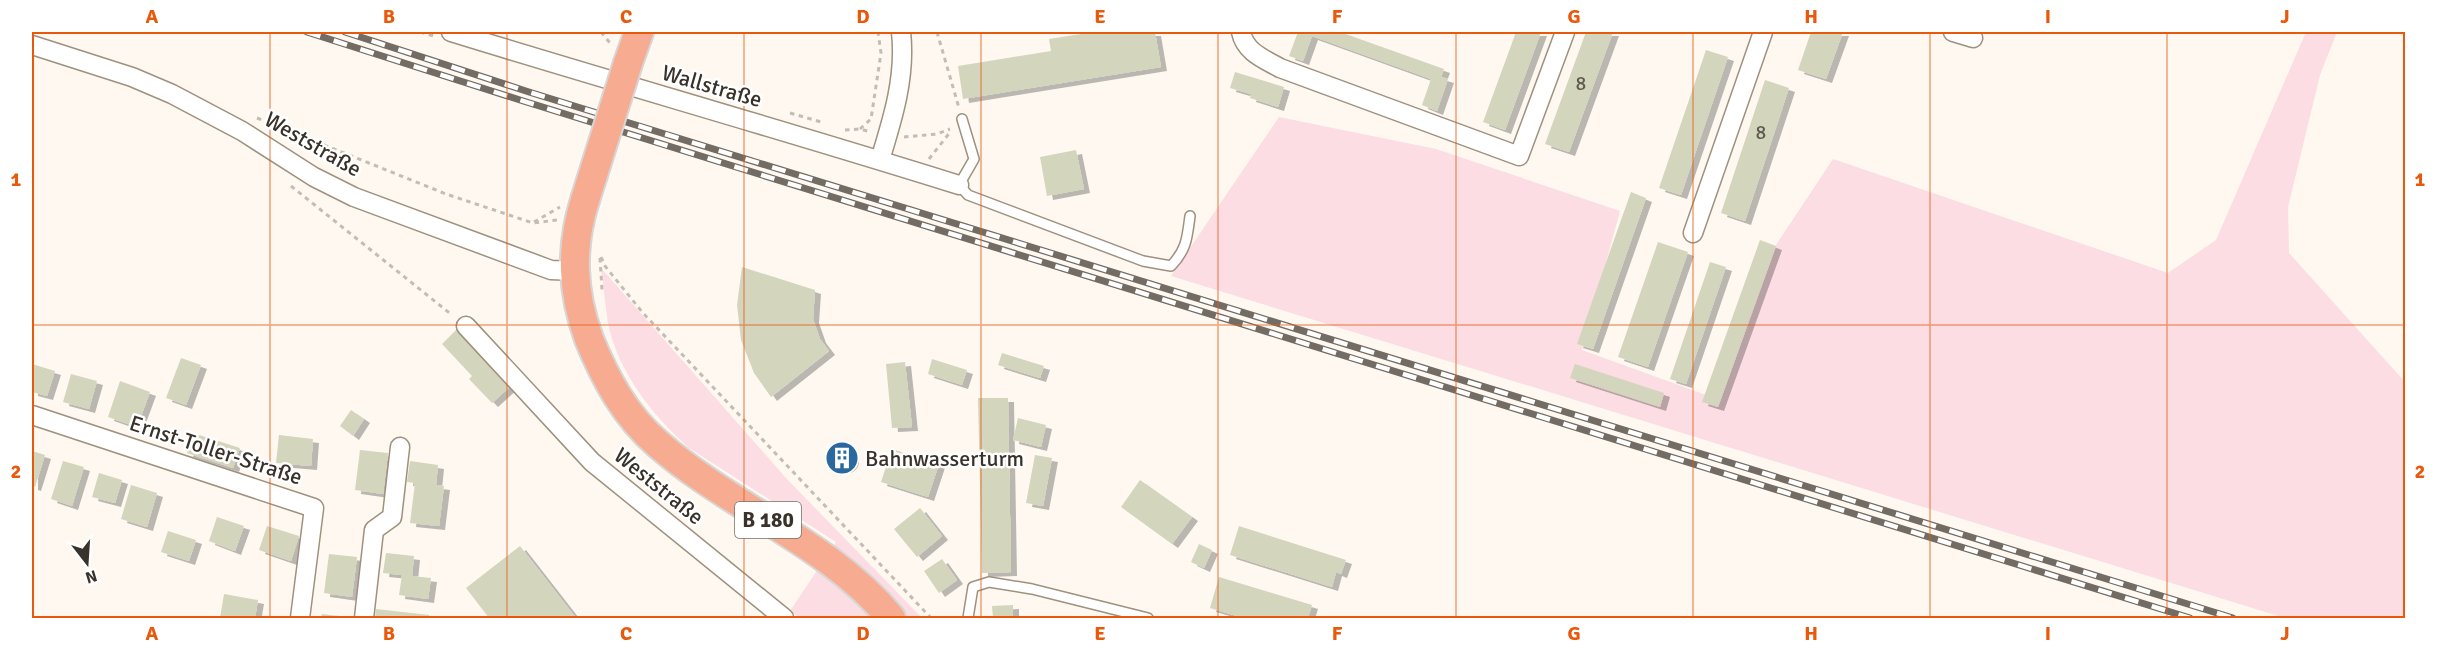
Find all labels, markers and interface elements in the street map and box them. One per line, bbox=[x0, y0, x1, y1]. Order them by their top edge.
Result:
text: A bbox=[146, 4, 159, 29]
text: B bbox=[383, 4, 395, 29]
text: C bbox=[620, 4, 632, 29]
text: D bbox=[856, 4, 870, 29]
text: E bbox=[1094, 4, 1106, 29]
text: F bbox=[1332, 4, 1343, 29]
text: G bbox=[1567, 4, 1581, 29]
text: H bbox=[1804, 4, 1818, 29]
text: I bbox=[2045, 4, 2051, 29]
text: J bbox=[2280, 4, 2290, 29]
street label: Wallstraße bbox=[659, 59, 765, 113]
house number: 8 bbox=[1576, 71, 1586, 96]
street label: Weststraße bbox=[260, 105, 366, 183]
house number: 8 bbox=[1756, 120, 1766, 145]
text: 1 bbox=[11, 167, 22, 192]
text: 1 bbox=[2415, 167, 2426, 192]
street label: Ernst-Toller-Straße bbox=[126, 409, 306, 491]
building icon: Bahnwasserturm bbox=[824, 440, 860, 476]
street label: Weststraße bbox=[609, 442, 709, 530]
place label: Bahnwasserturm bbox=[865, 445, 1024, 472]
text: 2 bbox=[11, 459, 21, 484]
text: 2 bbox=[2415, 459, 2425, 484]
road number: B 180 bbox=[735, 502, 801, 538]
north arrow bbox=[57, 533, 117, 593]
text: N bbox=[83, 565, 99, 588]
text: A bbox=[146, 621, 159, 646]
text: B bbox=[383, 621, 395, 646]
text: C bbox=[620, 621, 632, 646]
text: D bbox=[856, 621, 870, 646]
text: E bbox=[1094, 621, 1106, 646]
text: F bbox=[1332, 621, 1343, 646]
text: G bbox=[1567, 621, 1581, 646]
text: H bbox=[1804, 621, 1818, 646]
text: I bbox=[2045, 621, 2051, 646]
text: J bbox=[2280, 621, 2290, 646]

